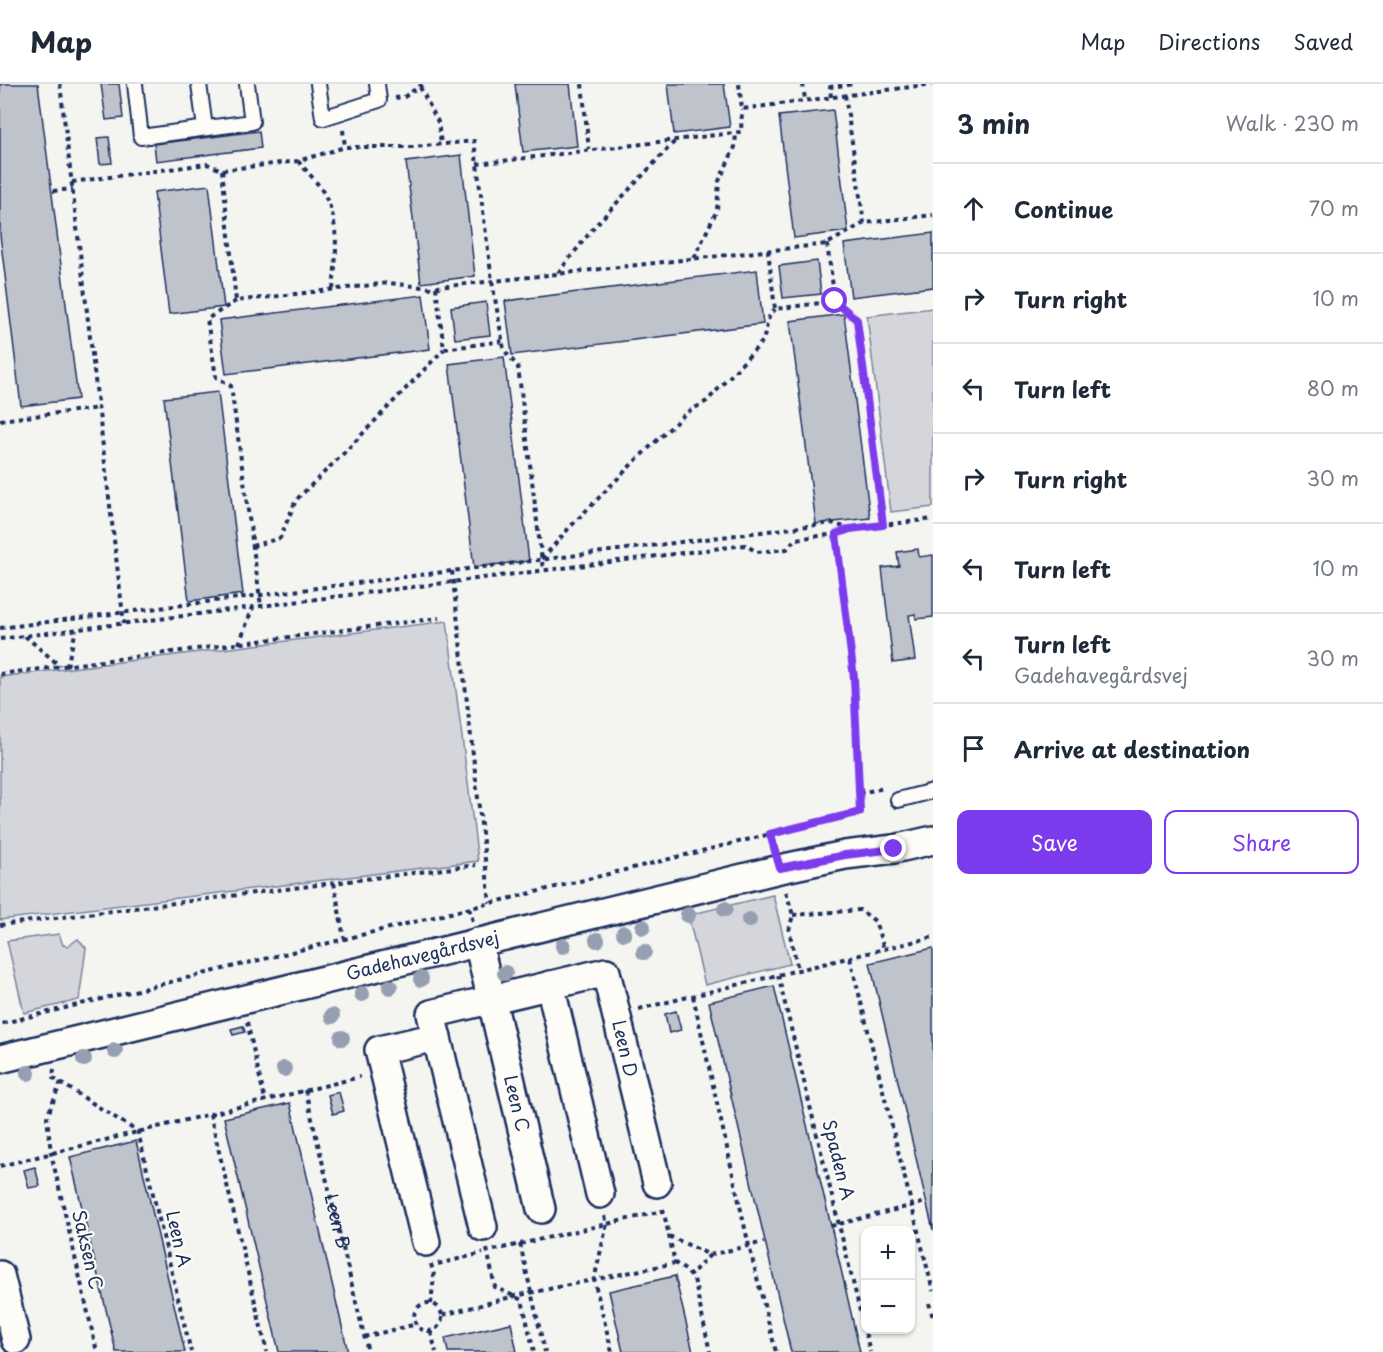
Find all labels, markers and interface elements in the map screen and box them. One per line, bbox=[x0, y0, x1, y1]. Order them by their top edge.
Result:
text: Map bbox=[30, 20, 92, 63]
text: Map bbox=[1080, 25, 1125, 57]
text: Directions bbox=[1158, 25, 1260, 57]
text: Saved bbox=[1293, 25, 1353, 57]
text: 3 min bbox=[957, 104, 1030, 143]
text: Walk · 230 m bbox=[1226, 108, 1359, 138]
icon: ahead bbox=[957, 192, 990, 225]
text: Continue bbox=[1014, 192, 1113, 225]
text: 70 m bbox=[1309, 193, 1359, 223]
icon: right bbox=[957, 282, 990, 315]
text: Turn right bbox=[1014, 282, 1127, 315]
text: 10 m bbox=[1312, 283, 1359, 313]
route start bbox=[821, 287, 847, 313]
icon: left bbox=[957, 372, 990, 405]
text: Turn left bbox=[1014, 372, 1111, 405]
text: 80 m bbox=[1307, 373, 1359, 403]
icon: right bbox=[957, 462, 990, 495]
text: Turn right bbox=[1014, 462, 1127, 495]
text: 30 m bbox=[1306, 463, 1359, 493]
icon: left bbox=[957, 552, 990, 585]
text: Turn left bbox=[1014, 552, 1111, 585]
text: 10 m bbox=[1312, 553, 1359, 583]
text: Turn left bbox=[1014, 627, 1111, 660]
icon: left bbox=[957, 642, 990, 675]
text: 30 m bbox=[1306, 643, 1359, 673]
text: Gadehavegårdsvej bbox=[1014, 660, 1188, 690]
icon: arrive bbox=[957, 732, 990, 765]
text: Arrive at destination bbox=[1014, 732, 1250, 765]
button: Save bbox=[957, 810, 1152, 874]
button: Share bbox=[1164, 810, 1359, 874]
route end bbox=[880, 835, 906, 861]
street label: Gadehavegårdsvej bbox=[343, 923, 502, 986]
street label: Leen D bbox=[606, 1017, 646, 1079]
street label: Leen C bbox=[498, 1072, 537, 1134]
street label: Spaden A bbox=[816, 1117, 863, 1203]
street label: Leen B bbox=[318, 1191, 358, 1251]
street label: Saksen C bbox=[66, 1207, 111, 1292]
street label: Leen A bbox=[160, 1208, 199, 1270]
map controls bbox=[861, 1226, 915, 1334]
button: + bbox=[861, 1226, 915, 1280]
button: − bbox=[861, 1280, 915, 1334]

